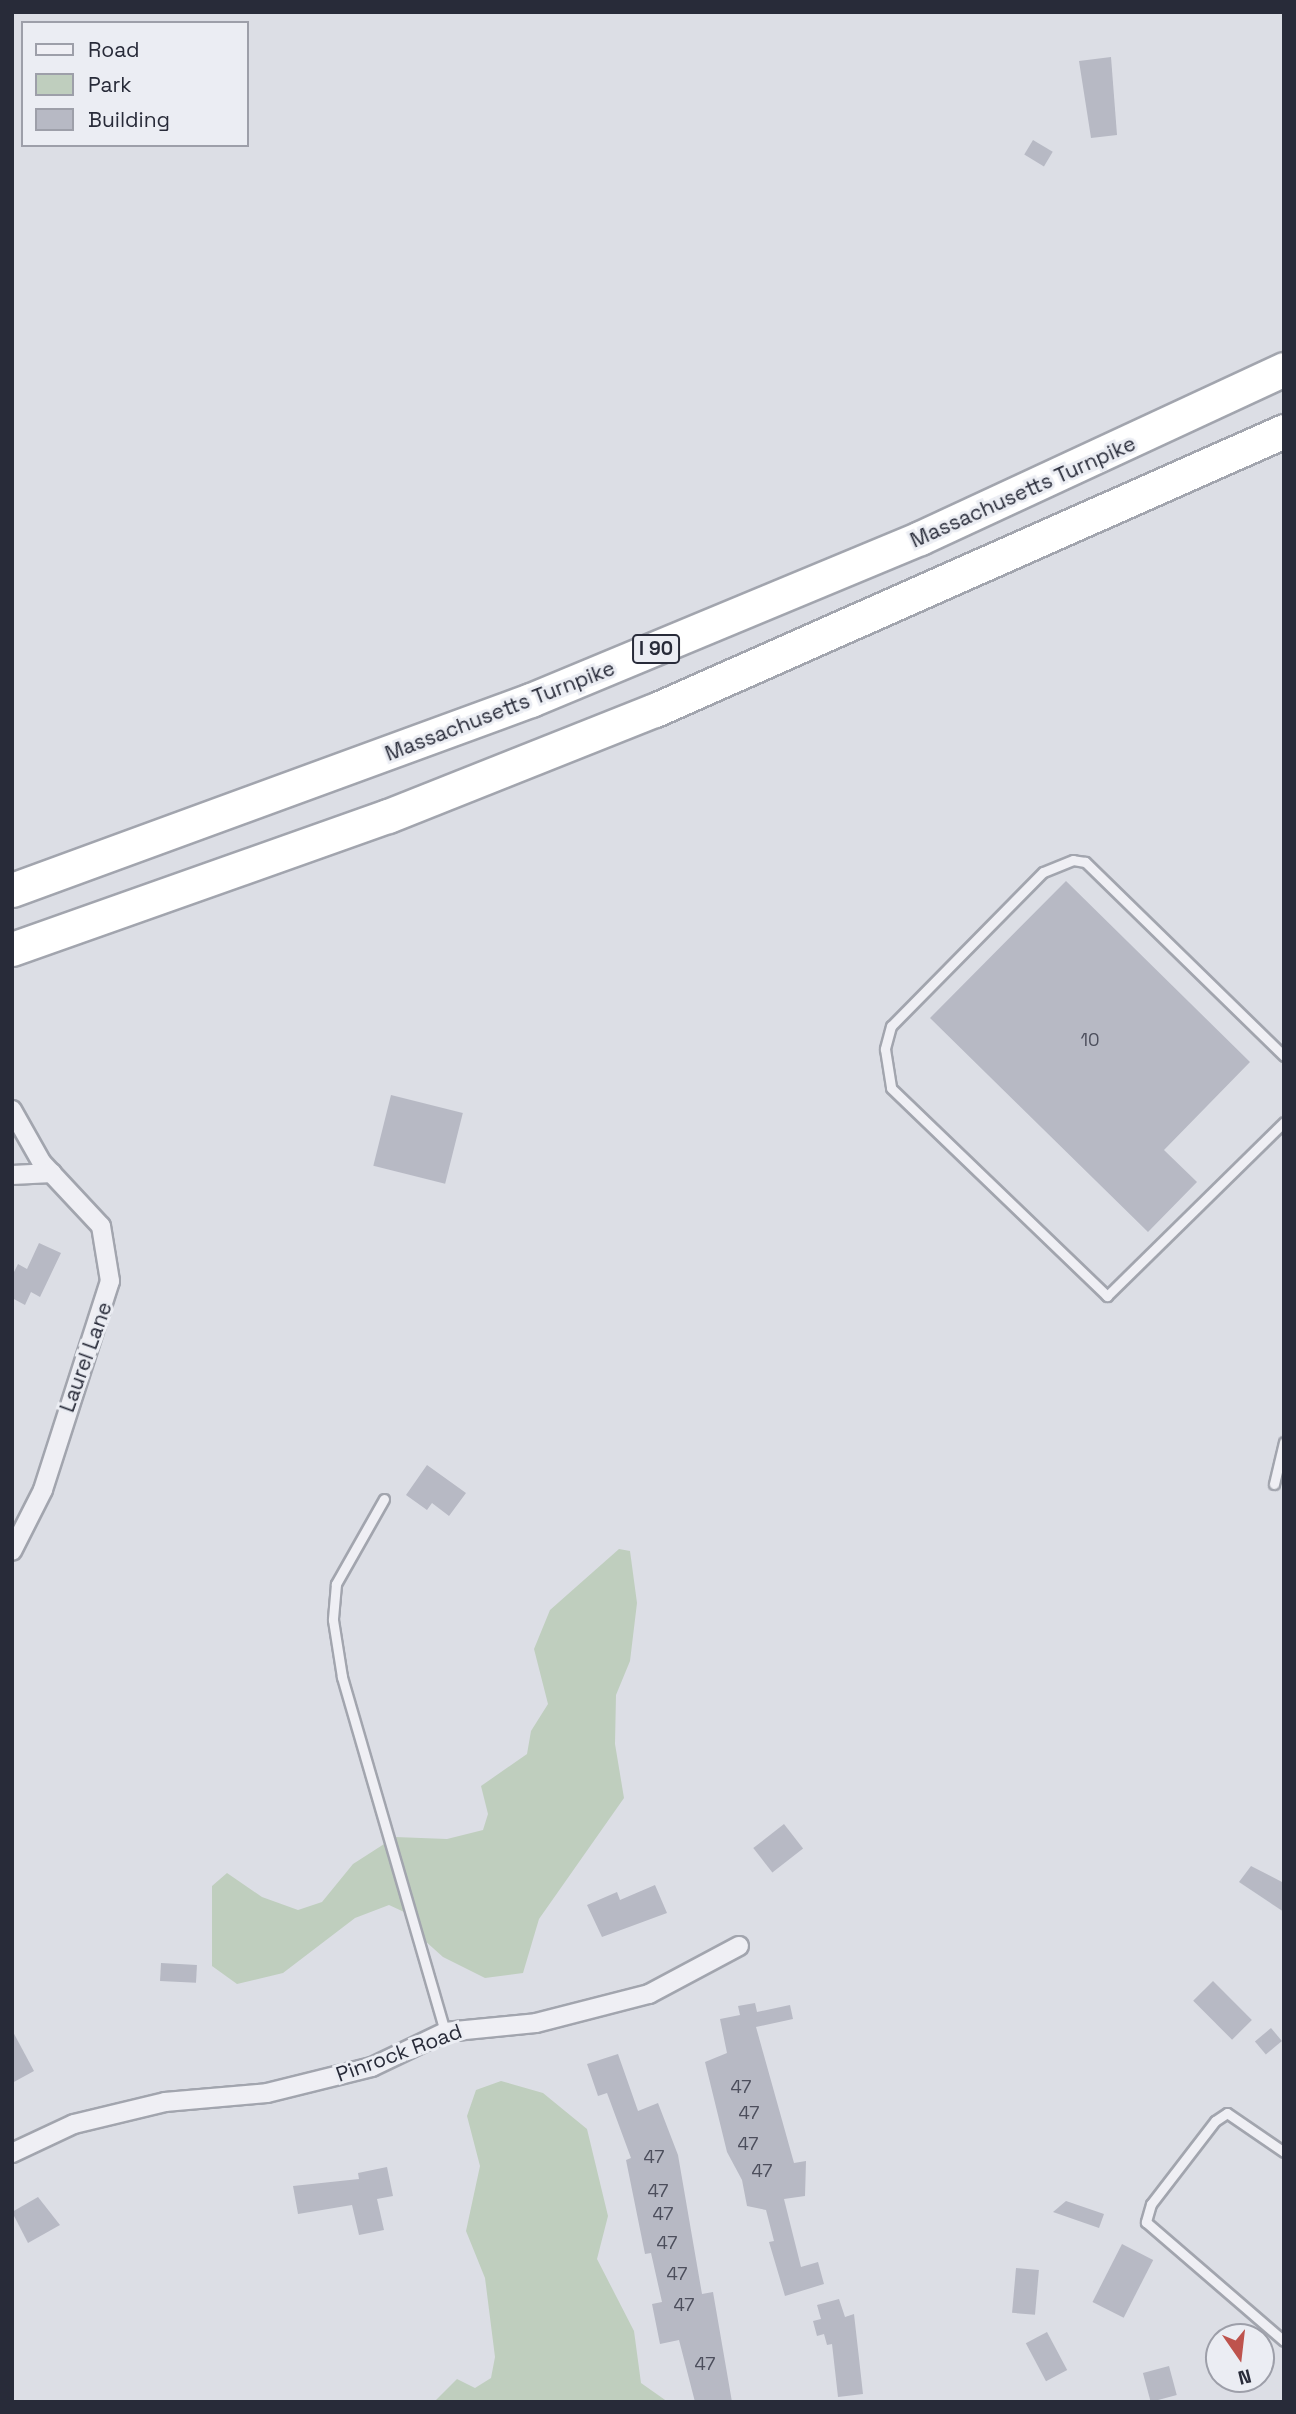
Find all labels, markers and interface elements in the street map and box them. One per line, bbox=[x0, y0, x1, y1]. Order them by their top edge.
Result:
legend bbox=[21, 21, 248, 147]
text: Road bbox=[88, 36, 140, 63]
text: Park bbox=[88, 71, 132, 98]
text: Building bbox=[88, 106, 170, 133]
street label: Massachusetts Turnpike bbox=[906, 431, 1140, 553]
road number: I 90 bbox=[632, 634, 680, 664]
street label: Massachusetts Turnpike bbox=[381, 655, 619, 767]
house number: 10 bbox=[1080, 1029, 1100, 1051]
street label: Laurel Lane bbox=[54, 1298, 118, 1416]
street label: Pinrock Road bbox=[333, 2019, 465, 2087]
house number: 47 bbox=[731, 2076, 751, 2098]
house number: 47 bbox=[739, 2102, 759, 2124]
house number: 47 bbox=[738, 2133, 758, 2155]
house number: 47 bbox=[644, 2146, 664, 2168]
house number: 47 bbox=[752, 2160, 772, 2182]
house number: 47 bbox=[648, 2180, 668, 2202]
house number: 47 bbox=[653, 2203, 673, 2225]
house number: 47 bbox=[657, 2232, 677, 2254]
house number: 47 bbox=[667, 2263, 687, 2285]
house number: 47 bbox=[674, 2294, 694, 2316]
north arrow bbox=[1205, 2323, 1275, 2393]
house number: 47 bbox=[695, 2353, 715, 2375]
text: N bbox=[1236, 2363, 1254, 2391]

